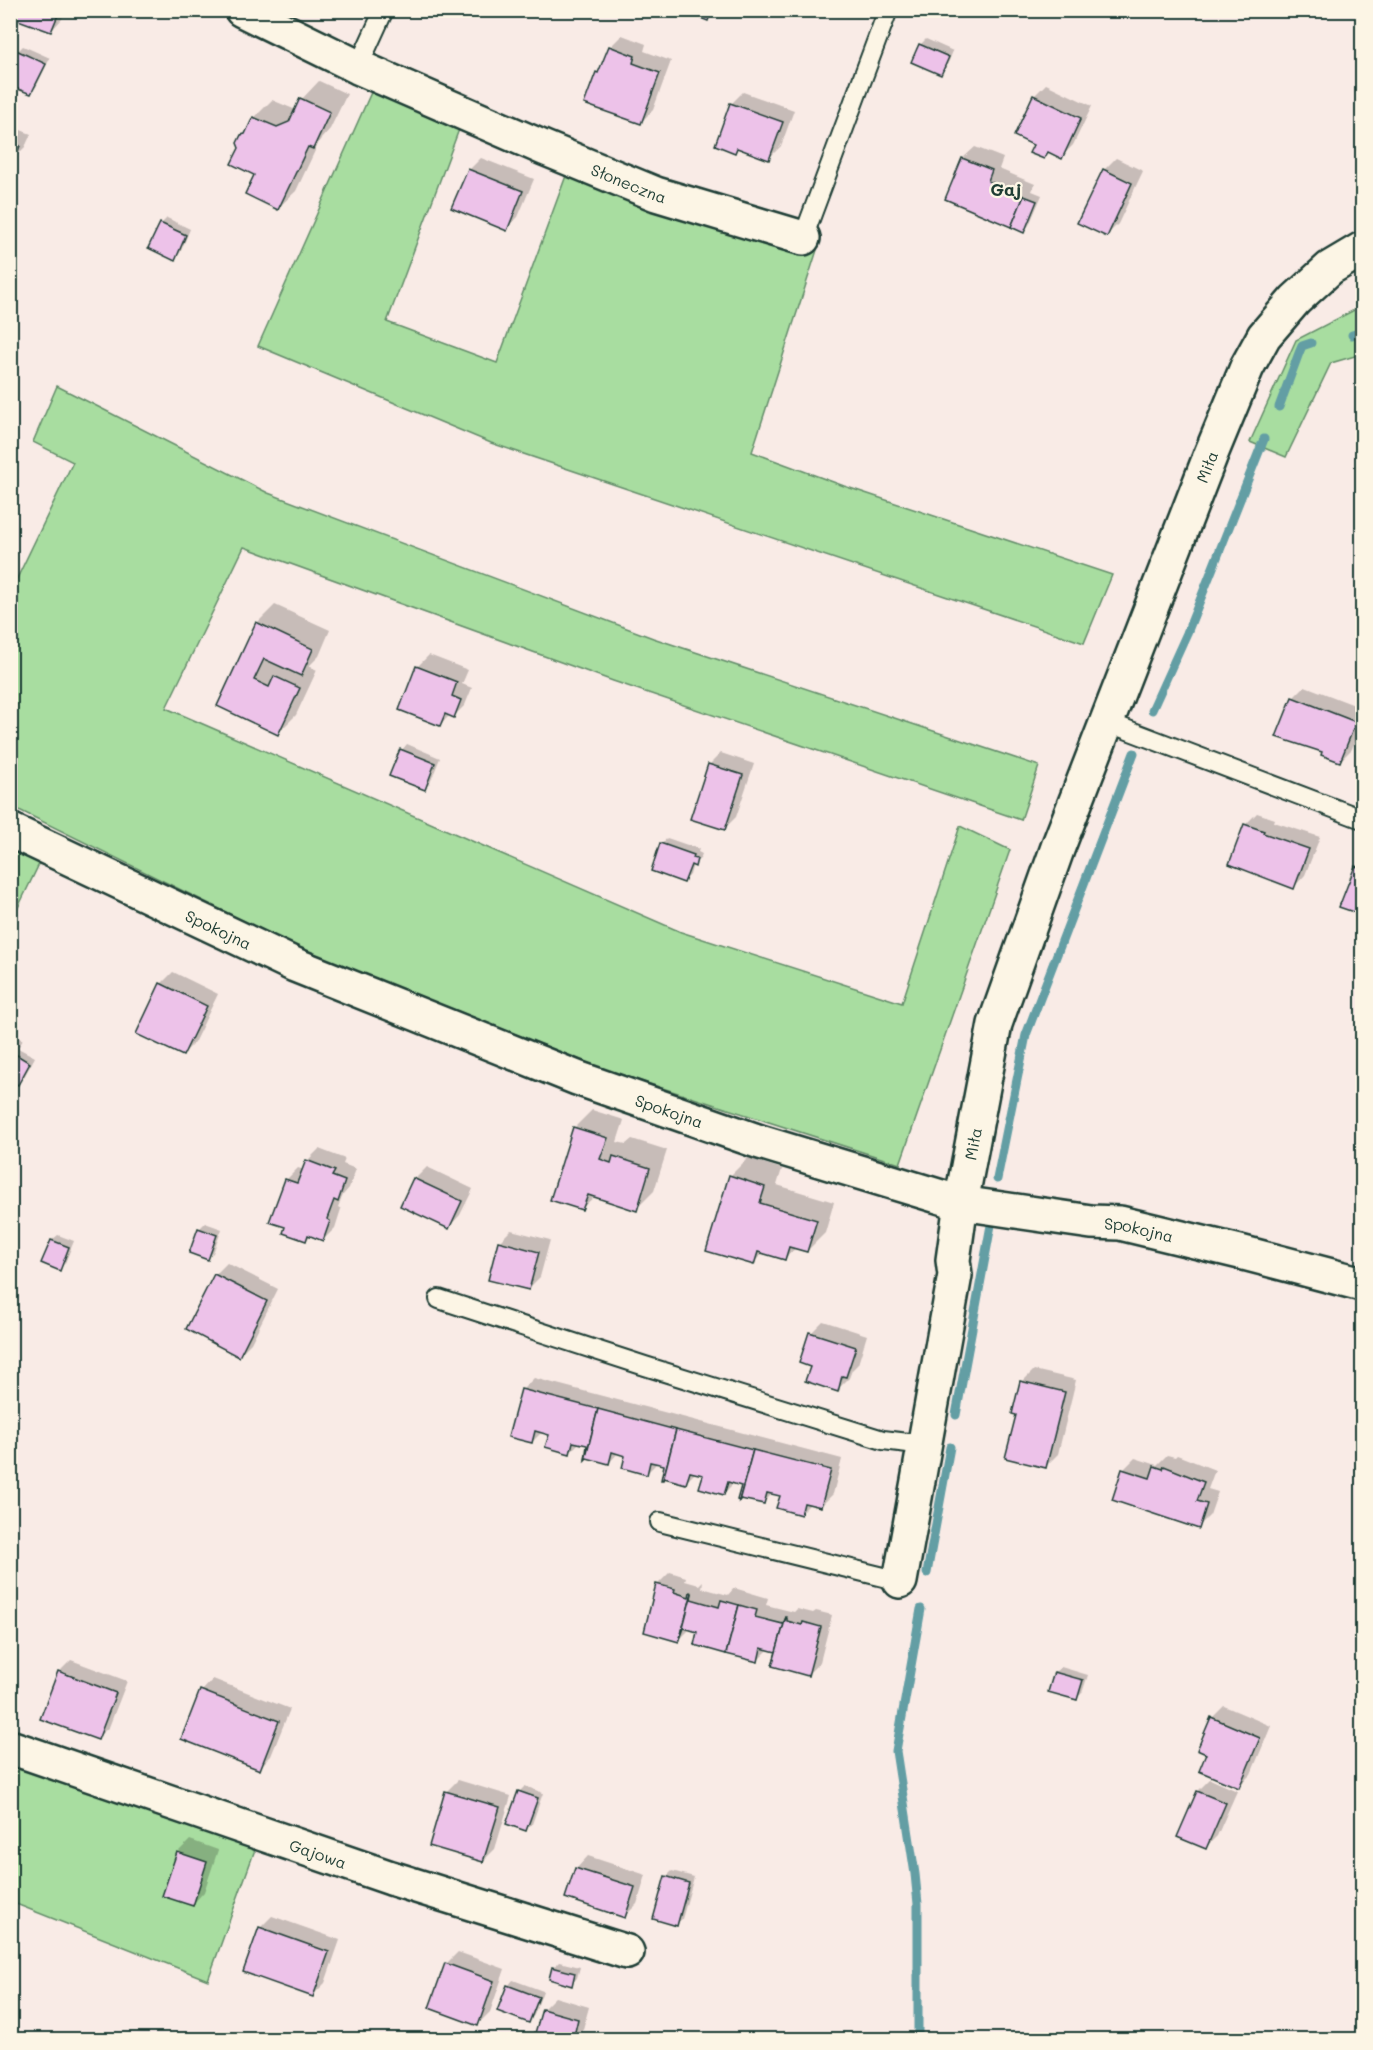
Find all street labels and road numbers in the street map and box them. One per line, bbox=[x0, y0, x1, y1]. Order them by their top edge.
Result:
street label: Słoneczna bbox=[588, 158, 669, 207]
street label: Miła bbox=[1190, 447, 1222, 486]
street label: Spokojna bbox=[182, 904, 255, 954]
street label: Spokojna bbox=[633, 1089, 706, 1132]
street label: Miła bbox=[959, 1126, 986, 1162]
street label: Spokojna bbox=[1104, 1212, 1176, 1246]
street label: Gajowa bbox=[287, 1833, 350, 1873]

